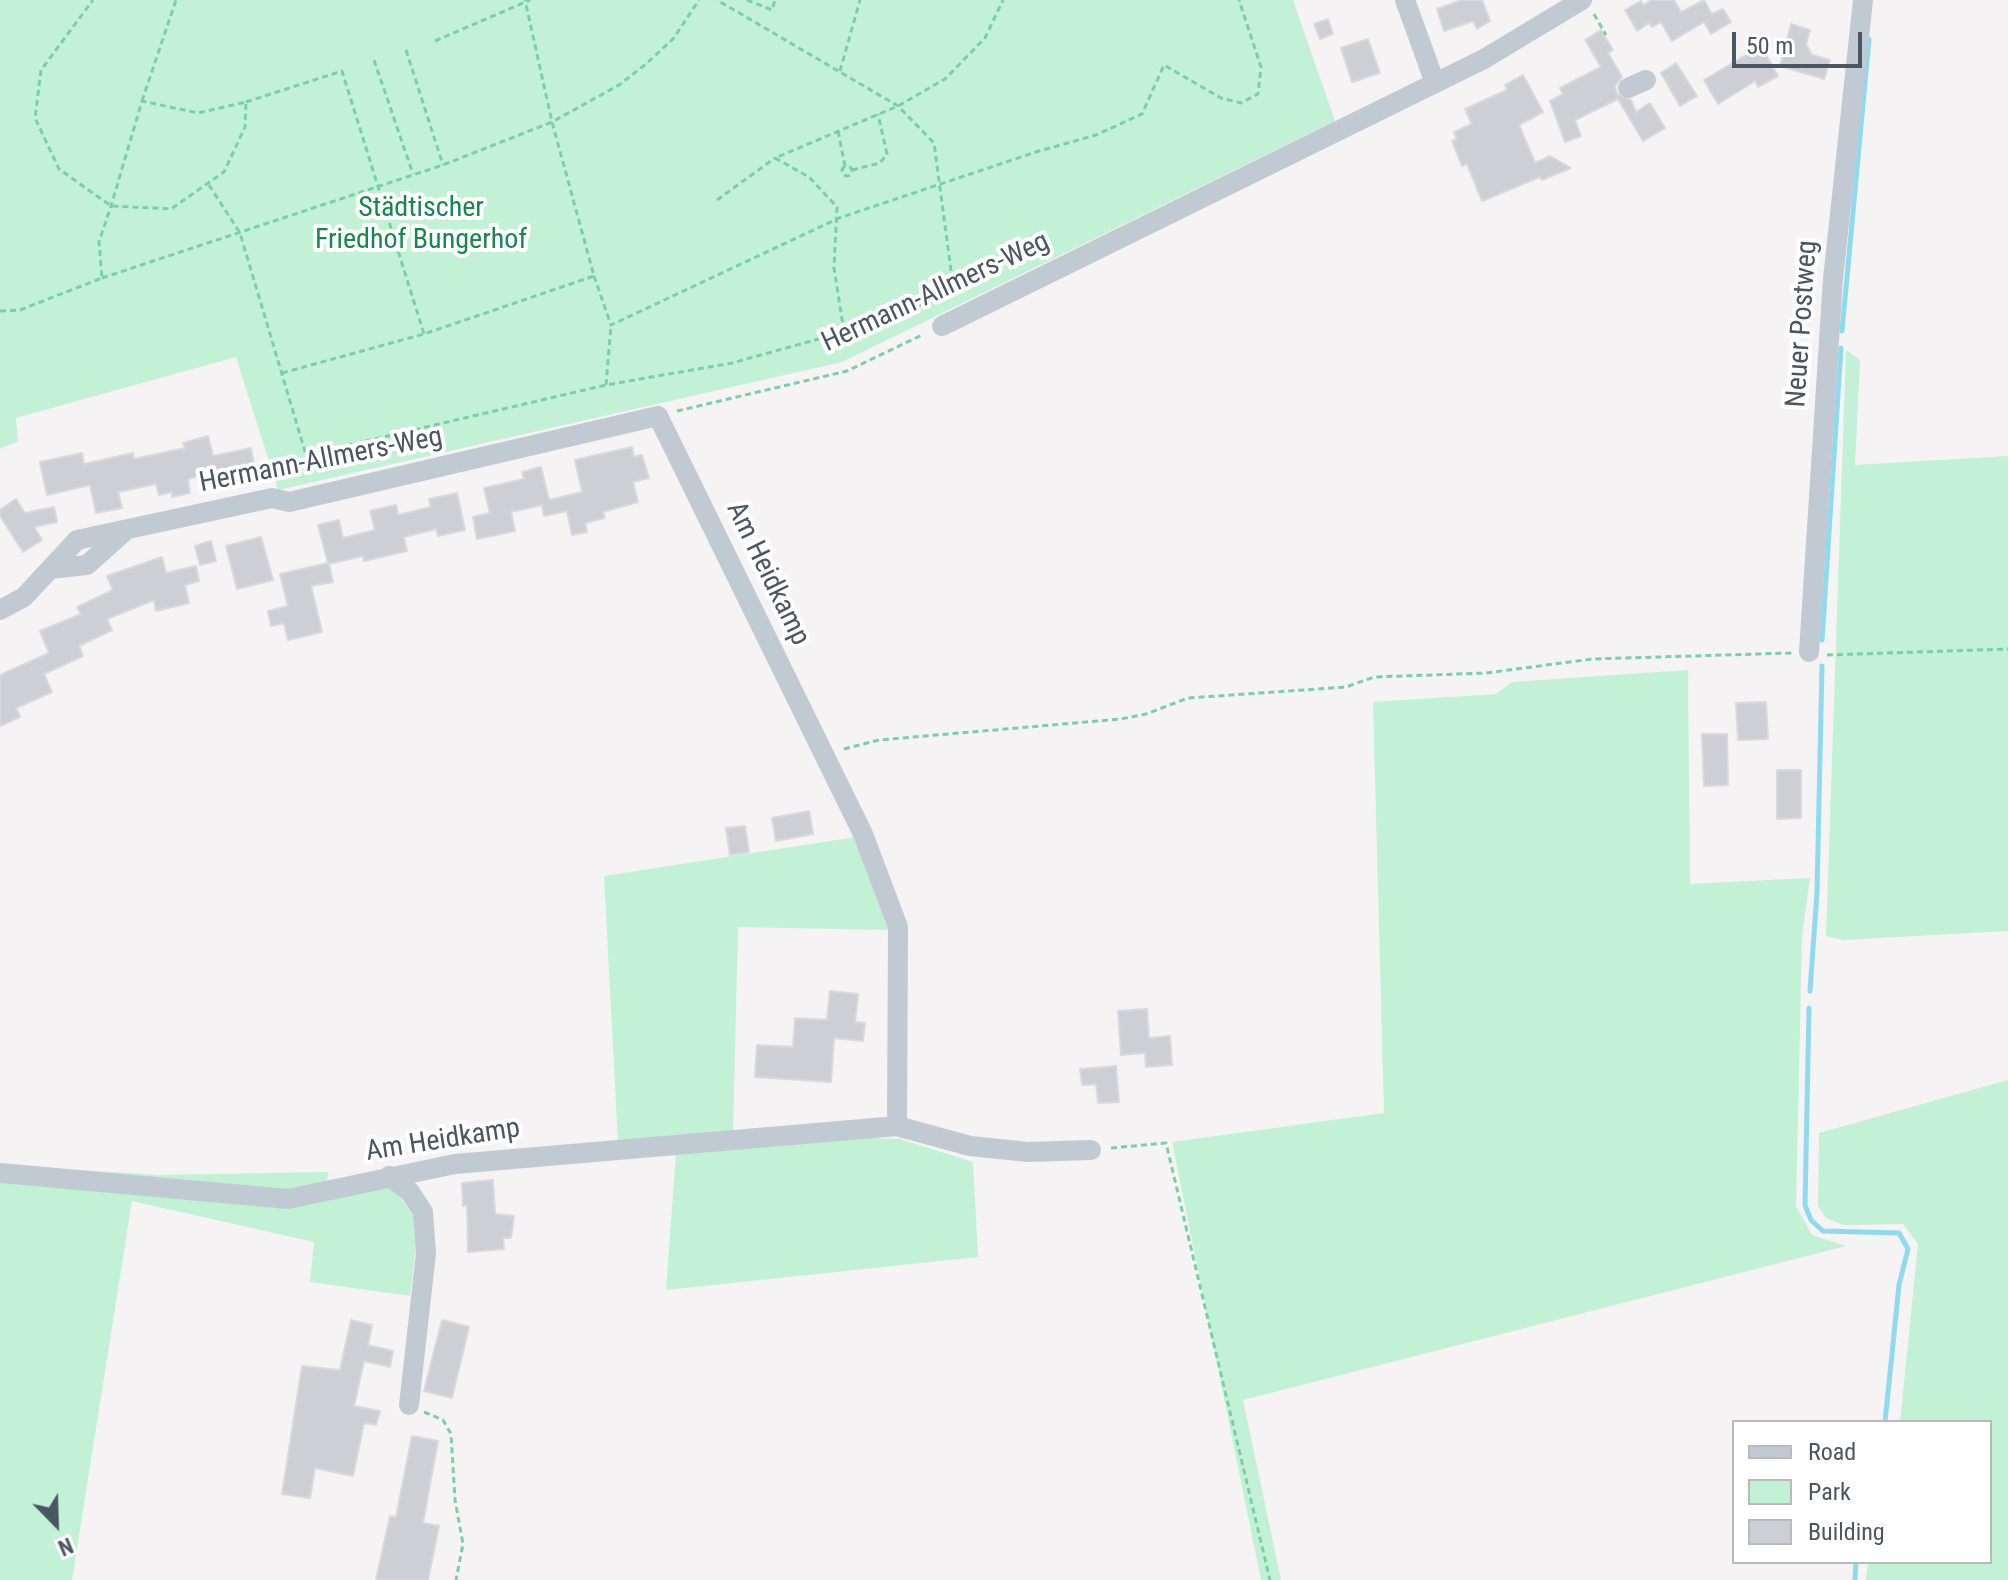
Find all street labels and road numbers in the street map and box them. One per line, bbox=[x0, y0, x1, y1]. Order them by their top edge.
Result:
street label: Hermann-Allmers-Weg bbox=[817, 226, 1055, 360]
street label: Neuer Postweg bbox=[1780, 239, 1826, 409]
street label: Hermann-Allmers-Weg bbox=[197, 421, 445, 501]
street label: Am Heidkamp bbox=[718, 497, 816, 651]
street label: Am Heidkamp bbox=[364, 1112, 522, 1170]

